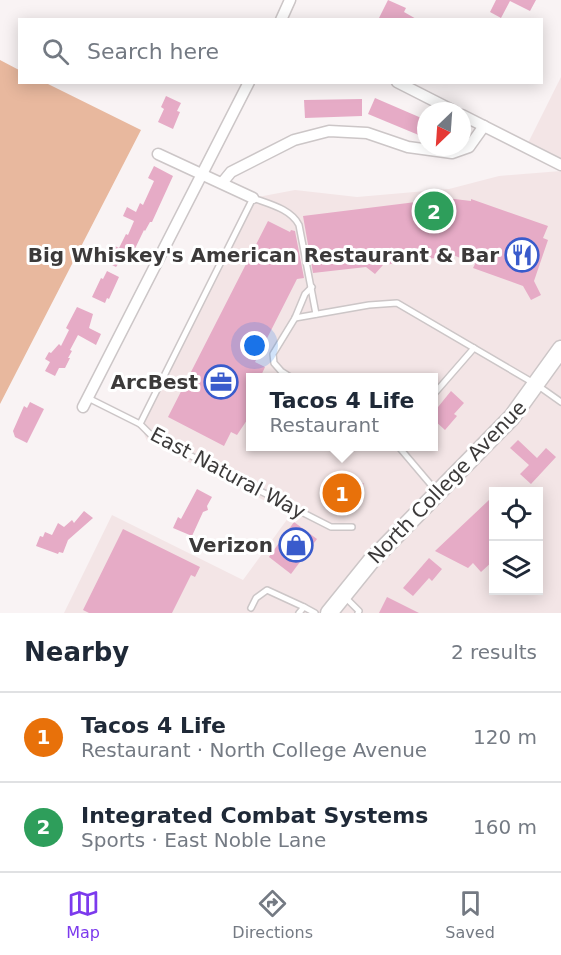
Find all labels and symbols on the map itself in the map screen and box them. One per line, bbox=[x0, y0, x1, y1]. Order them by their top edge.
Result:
north arrow bbox=[417, 102, 471, 156]
pin: 2 bbox=[414, 188, 454, 234]
restaurant icon: Big Whiskey's American Restaurant & Bar bbox=[504, 237, 540, 273]
place label: Big Whiskey's American Restaurant & Bar bbox=[28, 243, 499, 267]
your location bbox=[240, 331, 269, 360]
office icon: ArcBest bbox=[203, 364, 239, 400]
place label: ArcBest bbox=[111, 370, 198, 394]
street label: North College Avenue bbox=[363, 395, 531, 569]
street label: East Natural Way bbox=[146, 422, 310, 524]
pin: 1 bbox=[322, 470, 362, 516]
shop icon: Verizon bbox=[278, 527, 314, 563]
place label: Verizon bbox=[189, 533, 273, 557]

